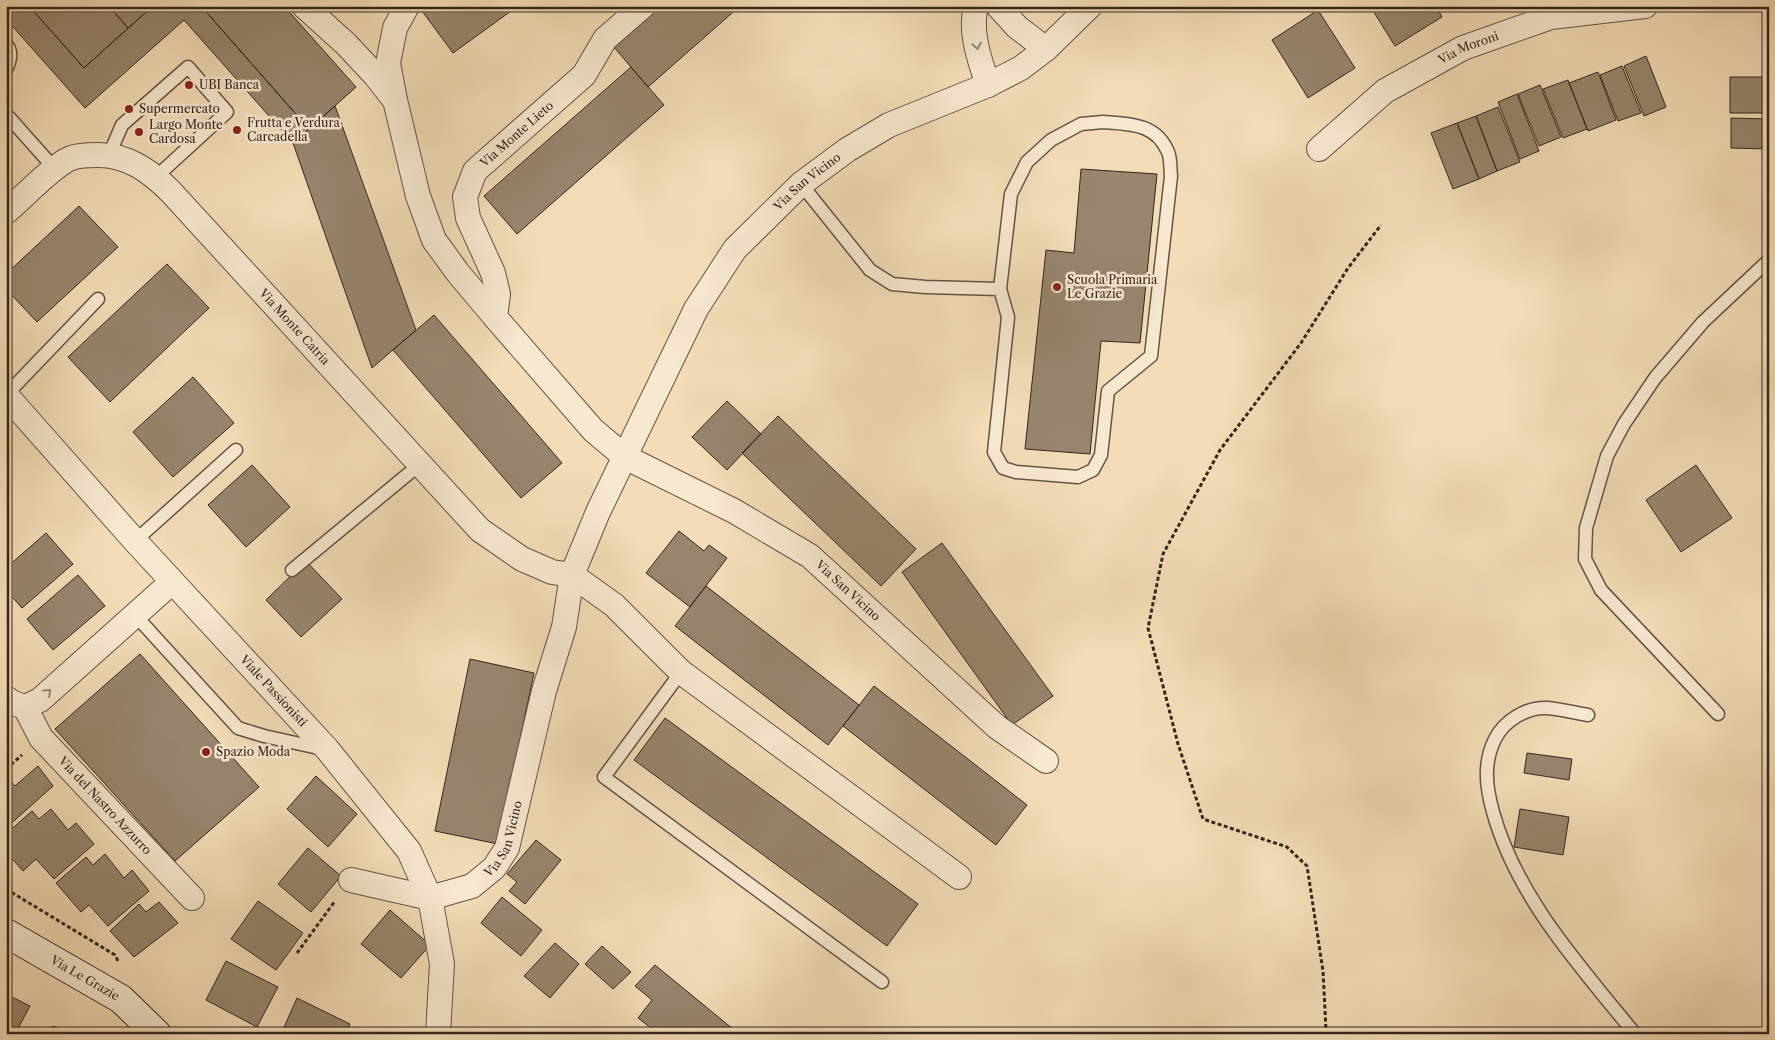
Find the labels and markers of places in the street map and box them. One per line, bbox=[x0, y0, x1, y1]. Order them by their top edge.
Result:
place label: UBI Banca bbox=[199, 77, 260, 92]
marker: UBI Banca bbox=[183, 79, 195, 91]
place label: Supermercato bbox=[139, 101, 220, 116]
marker: Supermercato bbox=[123, 103, 135, 115]
place label: Frutta e Verdura Carcadella bbox=[247, 115, 340, 144]
place label: Largo Monte Cardosa bbox=[149, 117, 223, 146]
marker: Frutta e Verdura Carcadella bbox=[231, 124, 243, 136]
marker: Largo Monte Cardosa bbox=[133, 126, 145, 138]
place label: Scuola Primaria Le Grazie bbox=[1067, 272, 1158, 301]
marker: Scuola Primaria Le Grazie bbox=[1051, 281, 1063, 293]
place label: Spazio Moda bbox=[216, 744, 291, 759]
marker: Spazio Moda bbox=[200, 746, 212, 758]

